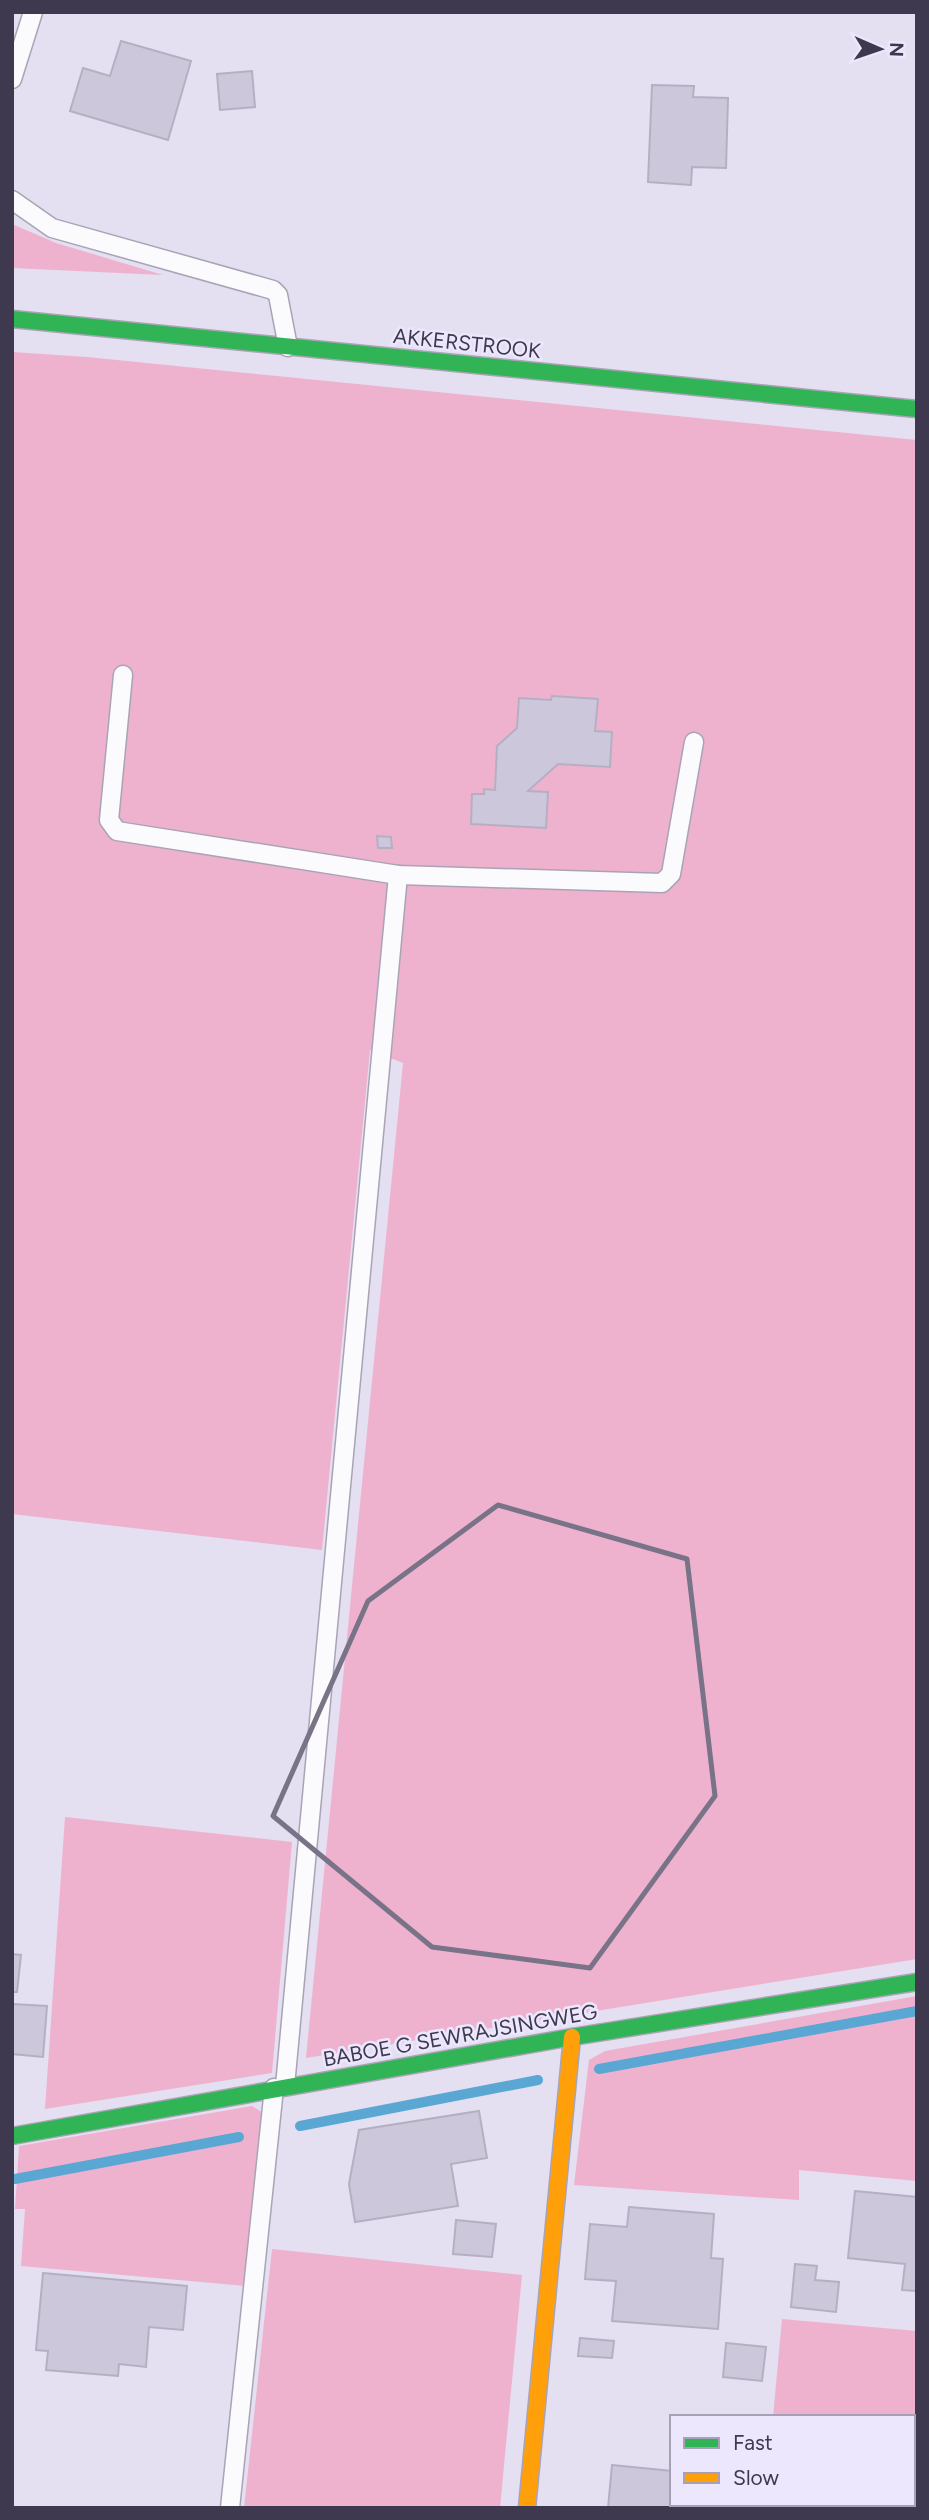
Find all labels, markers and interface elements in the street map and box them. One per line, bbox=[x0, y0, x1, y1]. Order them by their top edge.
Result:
north arrow bbox=[845, 14, 915, 84]
text: N bbox=[885, 42, 908, 57]
street label: AKKERSTROOK bbox=[392, 323, 542, 363]
street label: BABOE G SEWRAJSINGWEG bbox=[321, 1999, 599, 2071]
legend bbox=[670, 2415, 915, 2506]
text: Fast bbox=[733, 2430, 773, 2455]
text: Slow bbox=[733, 2465, 779, 2490]

